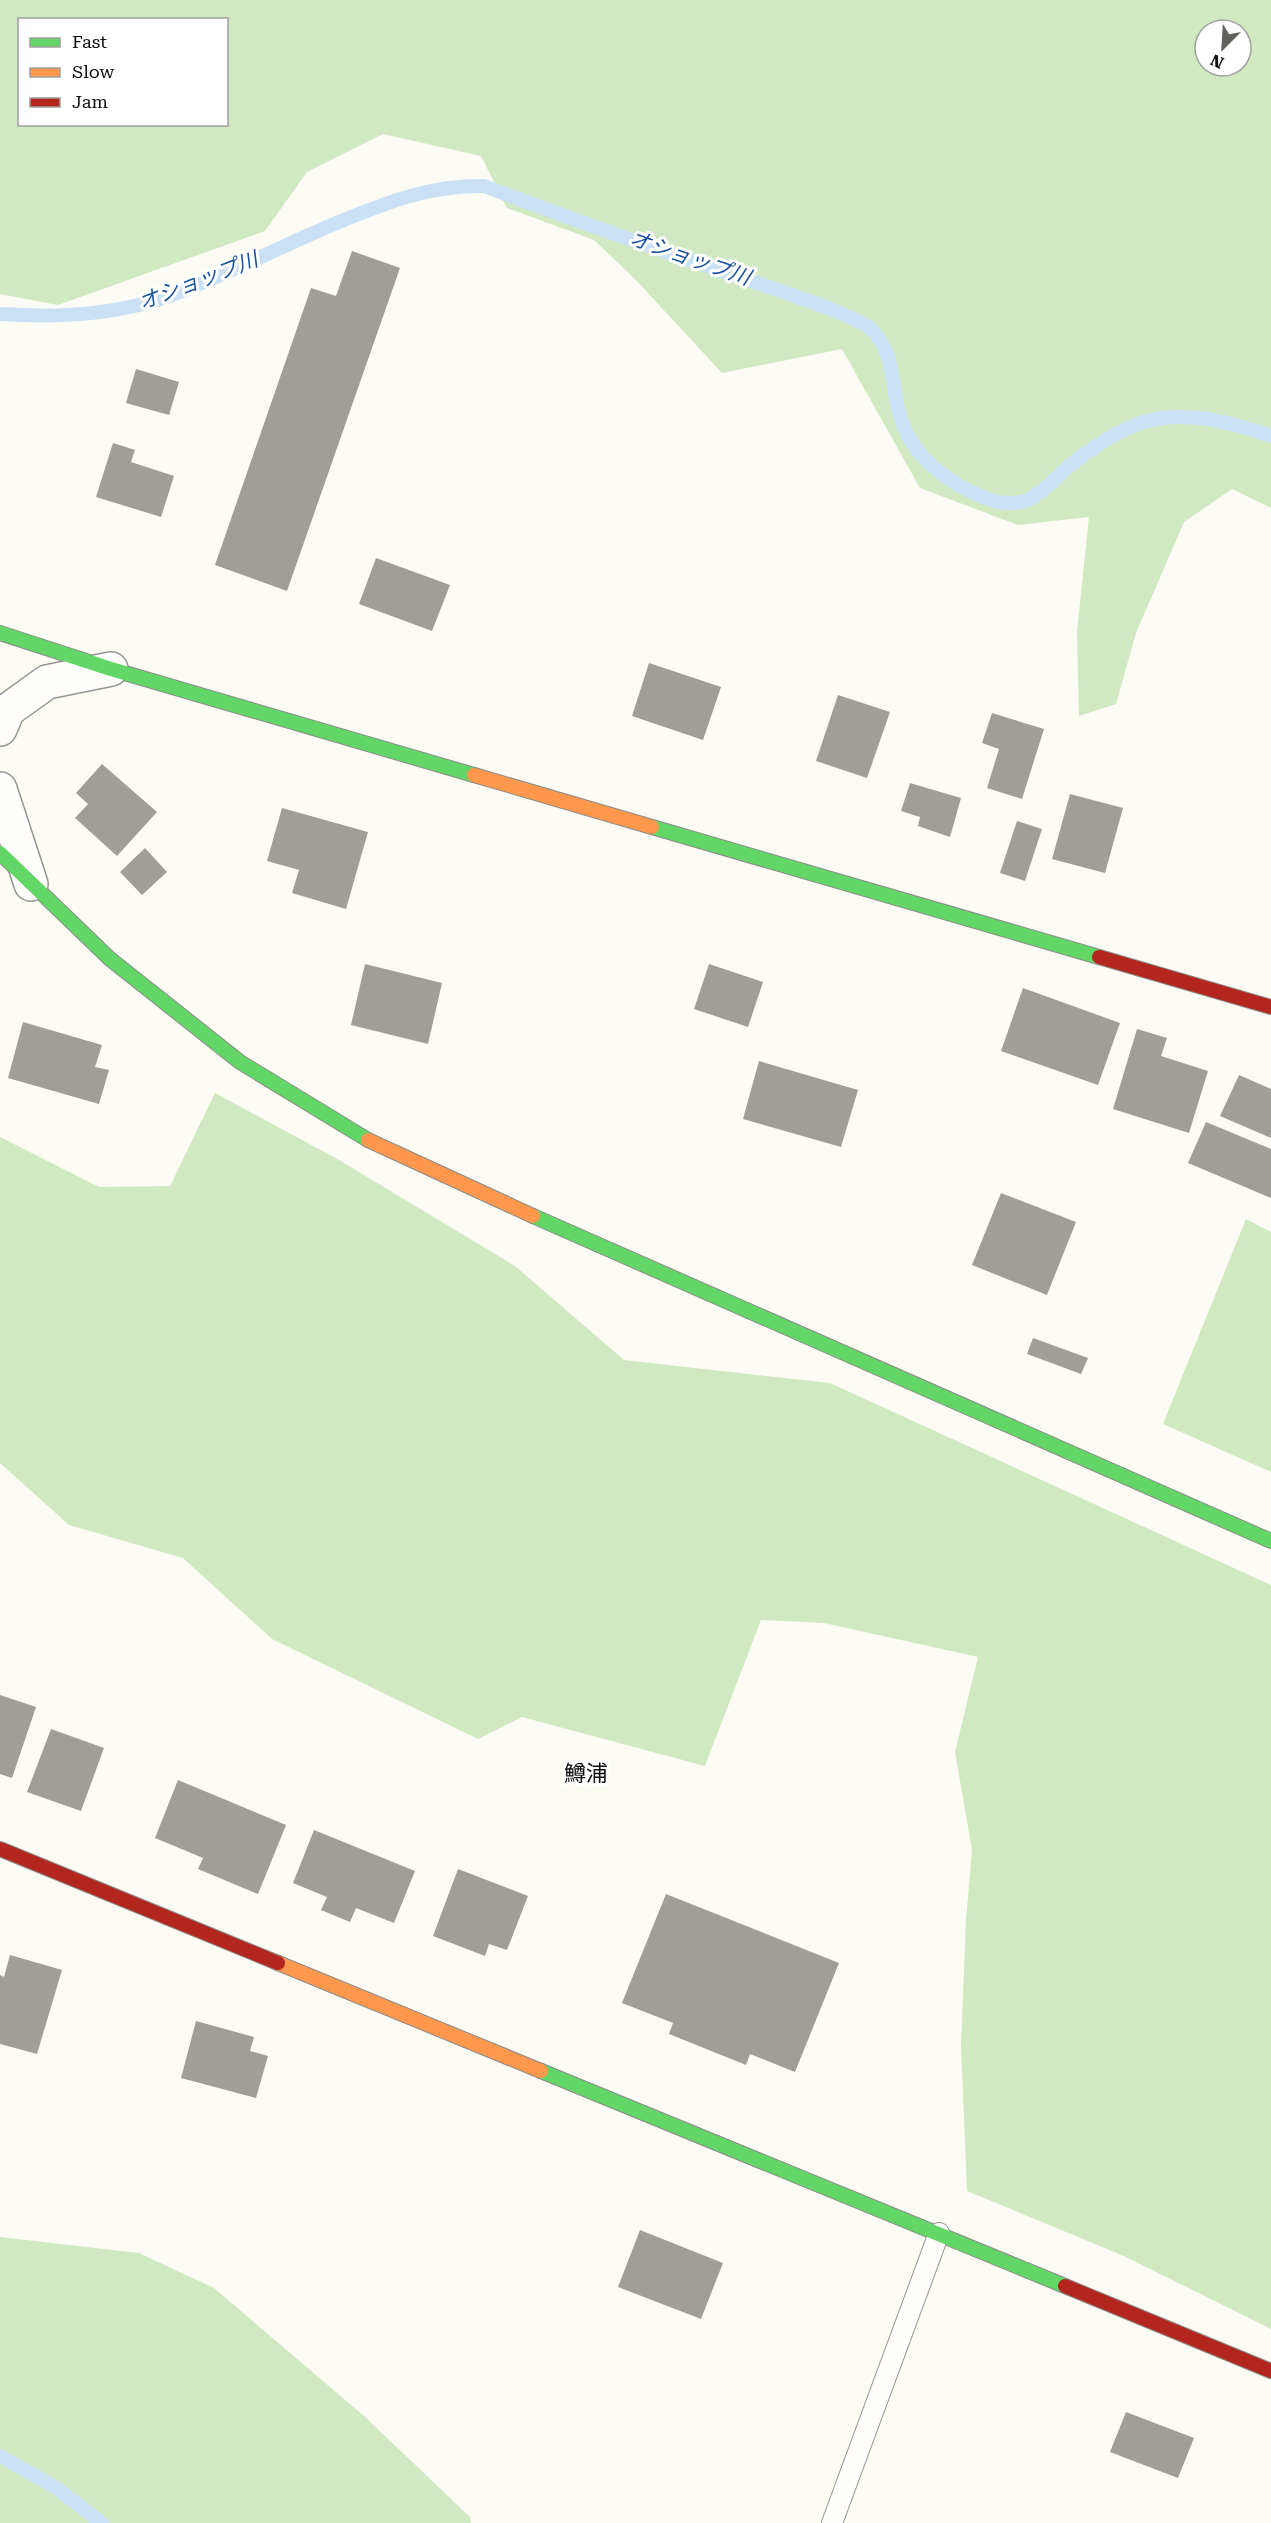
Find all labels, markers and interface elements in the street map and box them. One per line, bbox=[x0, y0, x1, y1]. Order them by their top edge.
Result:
legend bbox=[18, 18, 228, 126]
north arrow bbox=[1193, 18, 1253, 78]
text: Fast bbox=[72, 31, 107, 52]
text: N bbox=[1208, 50, 1227, 72]
text: Slow bbox=[72, 61, 114, 82]
text: Jam bbox=[72, 91, 108, 112]
water label: オショップ川 bbox=[627, 226, 755, 291]
water label: オショップ川 bbox=[135, 247, 263, 315]
district label: 鱒浦 bbox=[564, 1761, 608, 1786]

